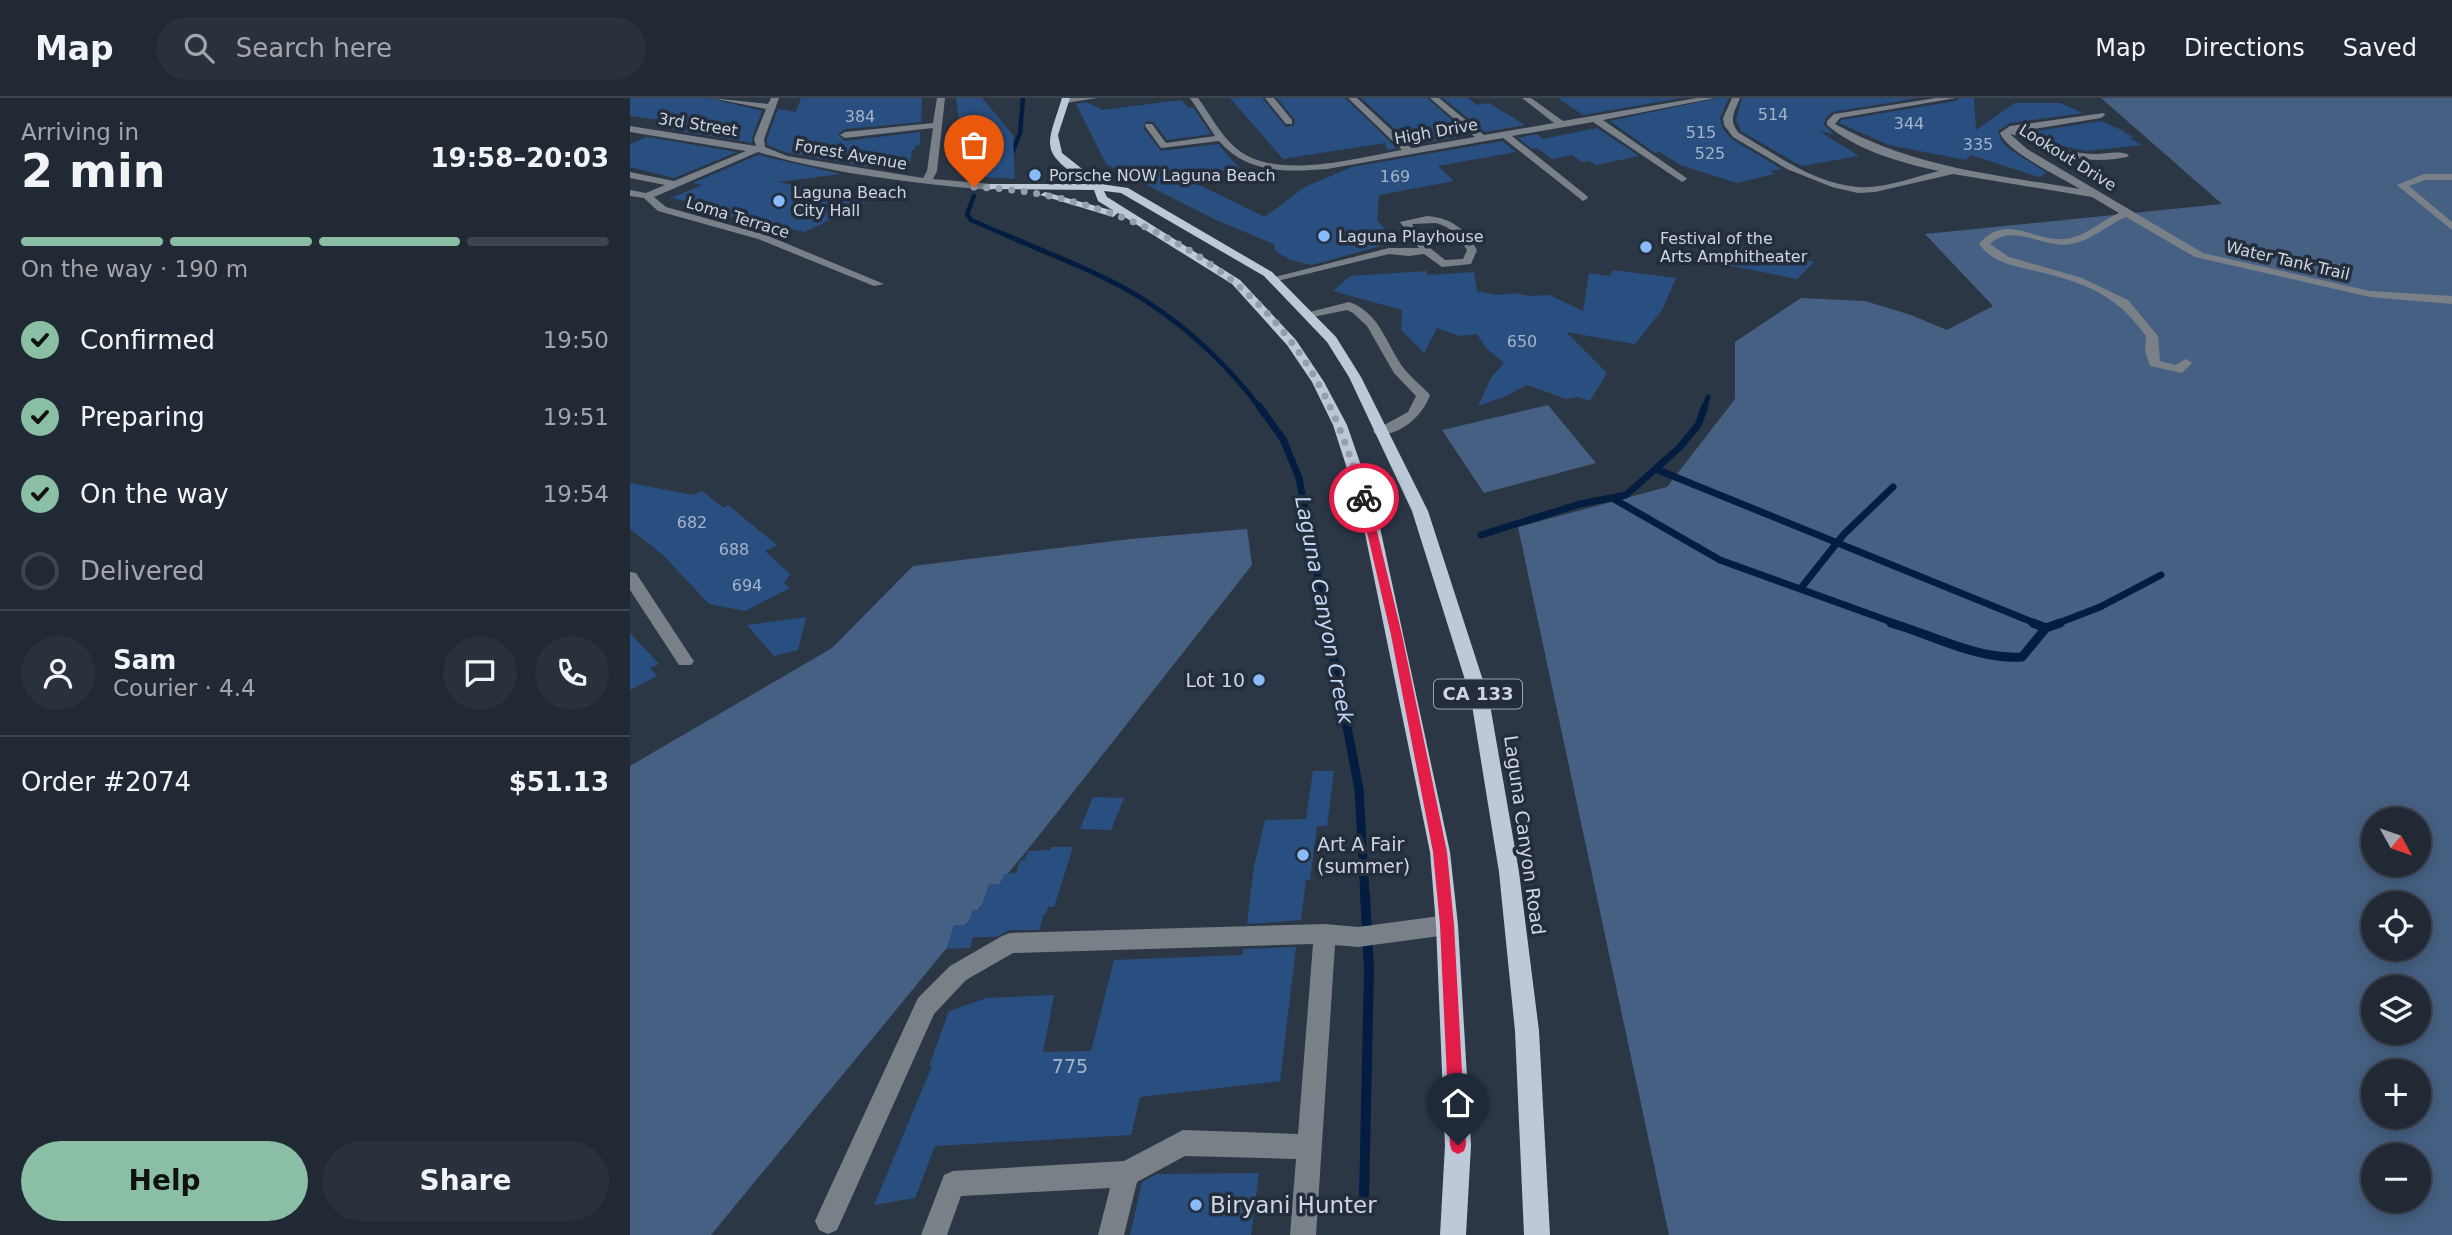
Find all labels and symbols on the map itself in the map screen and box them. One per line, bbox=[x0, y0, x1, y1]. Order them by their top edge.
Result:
house number: 514 bbox=[1758, 105, 1788, 124]
house number: 384 bbox=[845, 107, 875, 126]
street label: 3rd Street bbox=[657, 109, 739, 140]
house number: 344 bbox=[1894, 114, 1924, 133]
pin bbox=[944, 115, 1004, 187]
street label: High Drive bbox=[1393, 115, 1479, 148]
street label: Lookout Drive bbox=[2016, 120, 2120, 195]
house number: 515 bbox=[1686, 123, 1716, 142]
street label: Forest Avenue bbox=[793, 135, 909, 174]
house number: 335 bbox=[1963, 135, 1993, 154]
house number: 525 bbox=[1695, 144, 1725, 163]
place label: Porsche NOW Laguna Beach bbox=[1049, 166, 1276, 185]
marker: Porsche NOW Laguna Beach bbox=[1027, 167, 1043, 183]
house number: 169 bbox=[1380, 167, 1410, 186]
place label: Laguna Beach City Hall bbox=[793, 183, 907, 220]
street label: Loma Terrace bbox=[684, 193, 792, 242]
marker: Laguna Beach City Hall bbox=[771, 193, 787, 209]
place label: Laguna Playhouse bbox=[1338, 227, 1484, 246]
marker: Laguna Playhouse bbox=[1316, 228, 1332, 244]
place label: Festival of the Arts Amphitheater bbox=[1660, 229, 1808, 266]
street label: Water Tank Trail bbox=[2224, 237, 2352, 284]
marker: Festival of the Arts Amphitheater bbox=[1638, 239, 1654, 255]
house number: 650 bbox=[1507, 332, 1537, 351]
courier bbox=[1329, 463, 1399, 533]
water label: Laguna Canyon Creek bbox=[1290, 494, 1358, 727]
house number: 682 bbox=[677, 513, 707, 532]
house number: 688 bbox=[719, 540, 749, 559]
house number: 694 bbox=[732, 576, 762, 595]
place label: Lot 10 bbox=[1185, 669, 1245, 691]
marker: Lot 10 bbox=[1251, 672, 1267, 688]
road number: CA 133 bbox=[1434, 680, 1522, 708]
street label: Laguna Canyon Road bbox=[1500, 734, 1550, 936]
north arrow bbox=[2361, 807, 2431, 877]
place label: Art A Fair (summer) bbox=[1317, 833, 1410, 877]
marker: Art A Fair (summer) bbox=[1295, 847, 1311, 863]
house number: 775 bbox=[1052, 1055, 1088, 1077]
pin bbox=[1428, 1073, 1488, 1145]
place label: Biryani Hunter bbox=[1210, 1192, 1377, 1218]
marker: Biryani Hunter bbox=[1188, 1197, 1204, 1213]

